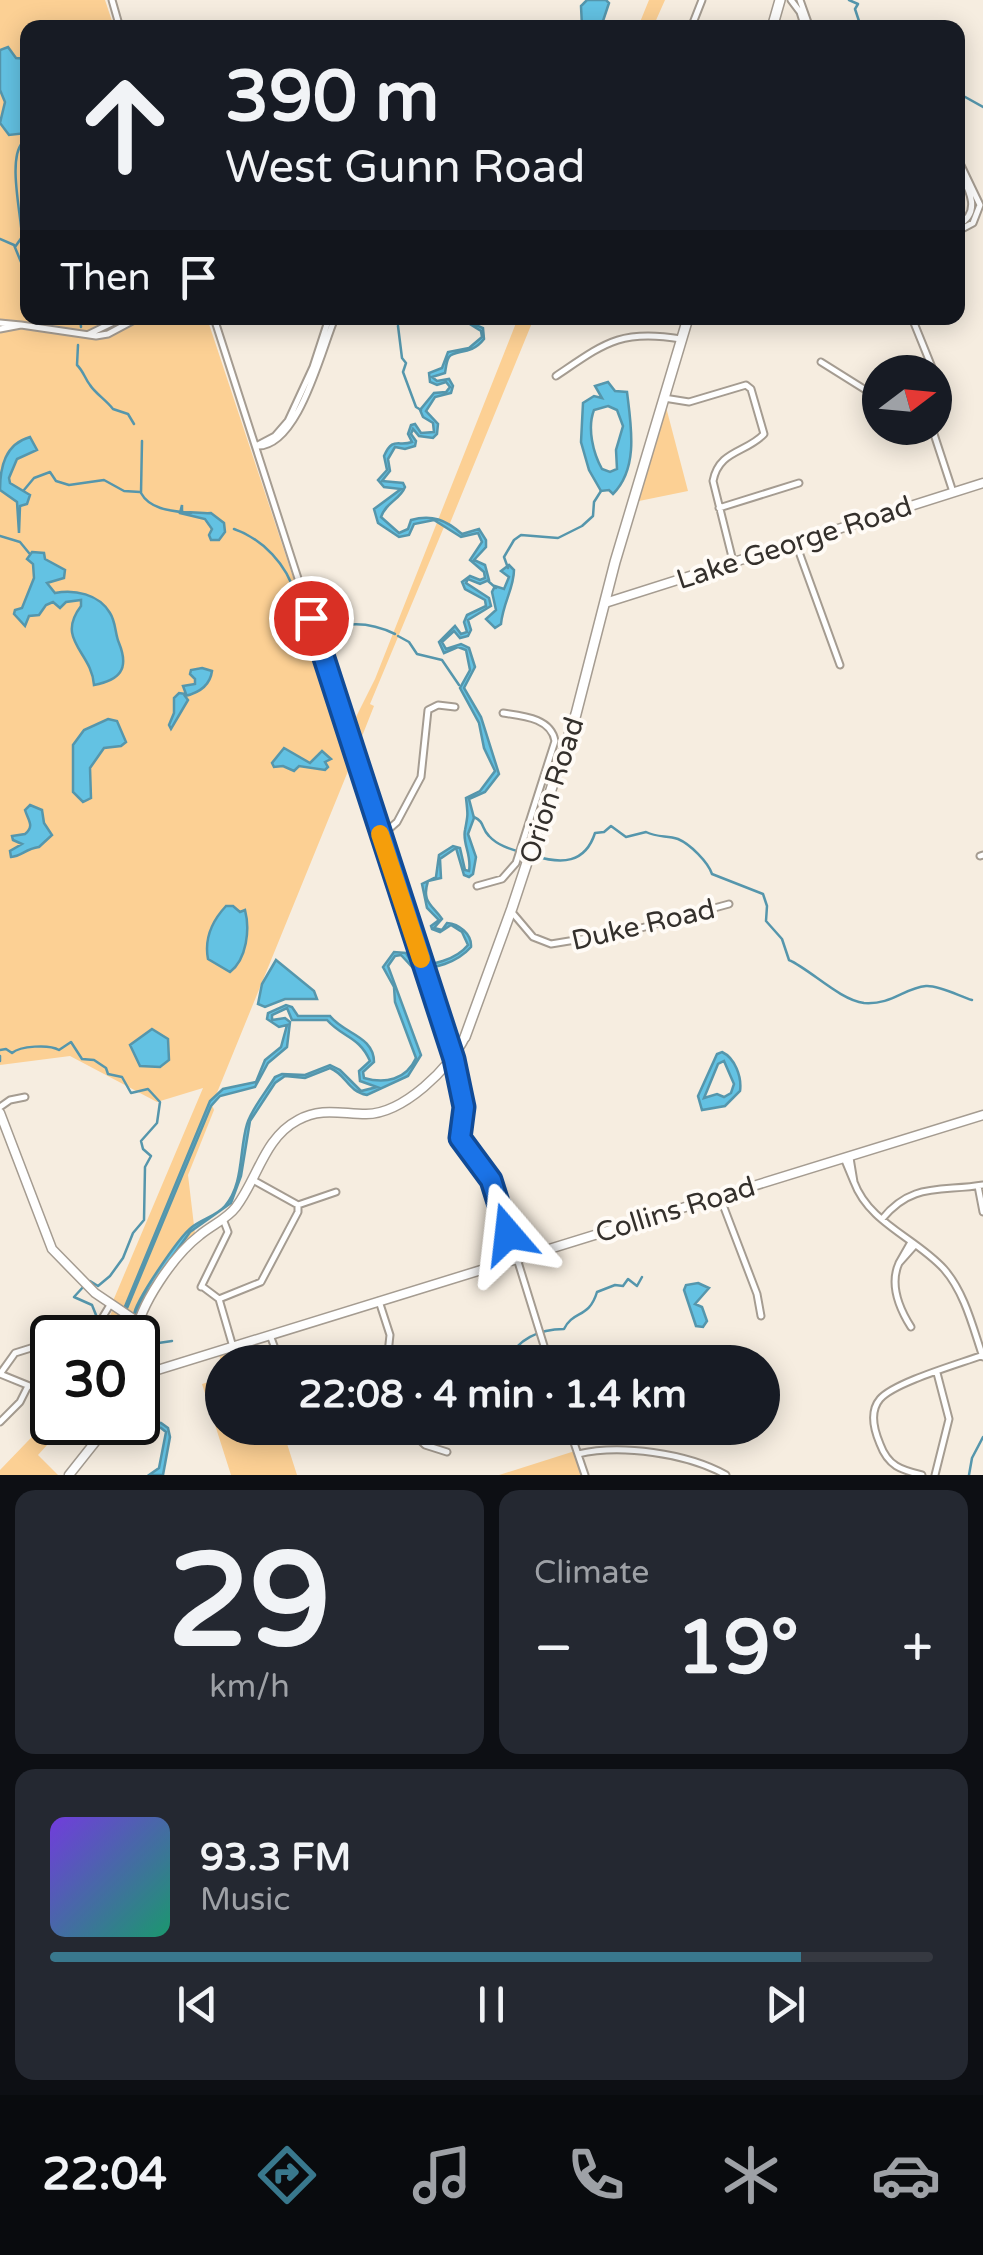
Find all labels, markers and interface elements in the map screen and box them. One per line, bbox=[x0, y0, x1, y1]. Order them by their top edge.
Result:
text: 390 m bbox=[225, 56, 439, 140]
icon: ahead bbox=[60, 60, 190, 190]
text: West Gunn Road bbox=[225, 141, 585, 195]
icon: arrive bbox=[171, 250, 226, 305]
text: Then bbox=[60, 255, 151, 301]
north arrow bbox=[862, 355, 952, 445]
map controls bbox=[862, 355, 952, 445]
street label: Lake George Road bbox=[672, 489, 916, 597]
pin bbox=[269, 576, 354, 661]
icon: arrive bbox=[284, 591, 339, 646]
street label: Orion Road bbox=[512, 713, 592, 868]
street label: Duke Road bbox=[568, 892, 718, 958]
street label: Collins Road bbox=[591, 1170, 759, 1250]
position arrow bbox=[456, 1182, 560, 1286]
speed limit sign: 30 bbox=[30, 1315, 160, 1445]
text: 22:08 · 4 min · 1.4 km bbox=[298, 1372, 687, 1418]
text: 29 bbox=[168, 1525, 331, 1681]
text: Climate bbox=[534, 1554, 649, 1592]
text: 19° bbox=[676, 1603, 799, 1693]
text: − bbox=[534, 1616, 573, 1682]
text: + bbox=[902, 1616, 933, 1682]
text: km/h bbox=[209, 1668, 290, 1706]
text: 93.3 FM bbox=[200, 1835, 351, 1881]
text: Music bbox=[200, 1881, 290, 1919]
icon: previous bbox=[170, 1977, 225, 2032]
icon: pause bbox=[464, 1977, 519, 2032]
icon: next bbox=[758, 1977, 813, 2032]
icon: directions bbox=[252, 2140, 322, 2210]
icon: music bbox=[407, 2140, 477, 2210]
icon: phone bbox=[561, 2140, 631, 2210]
icon: climate bbox=[716, 2140, 786, 2210]
icon: car bbox=[871, 2140, 941, 2210]
text: 22:04 bbox=[42, 2148, 167, 2202]

